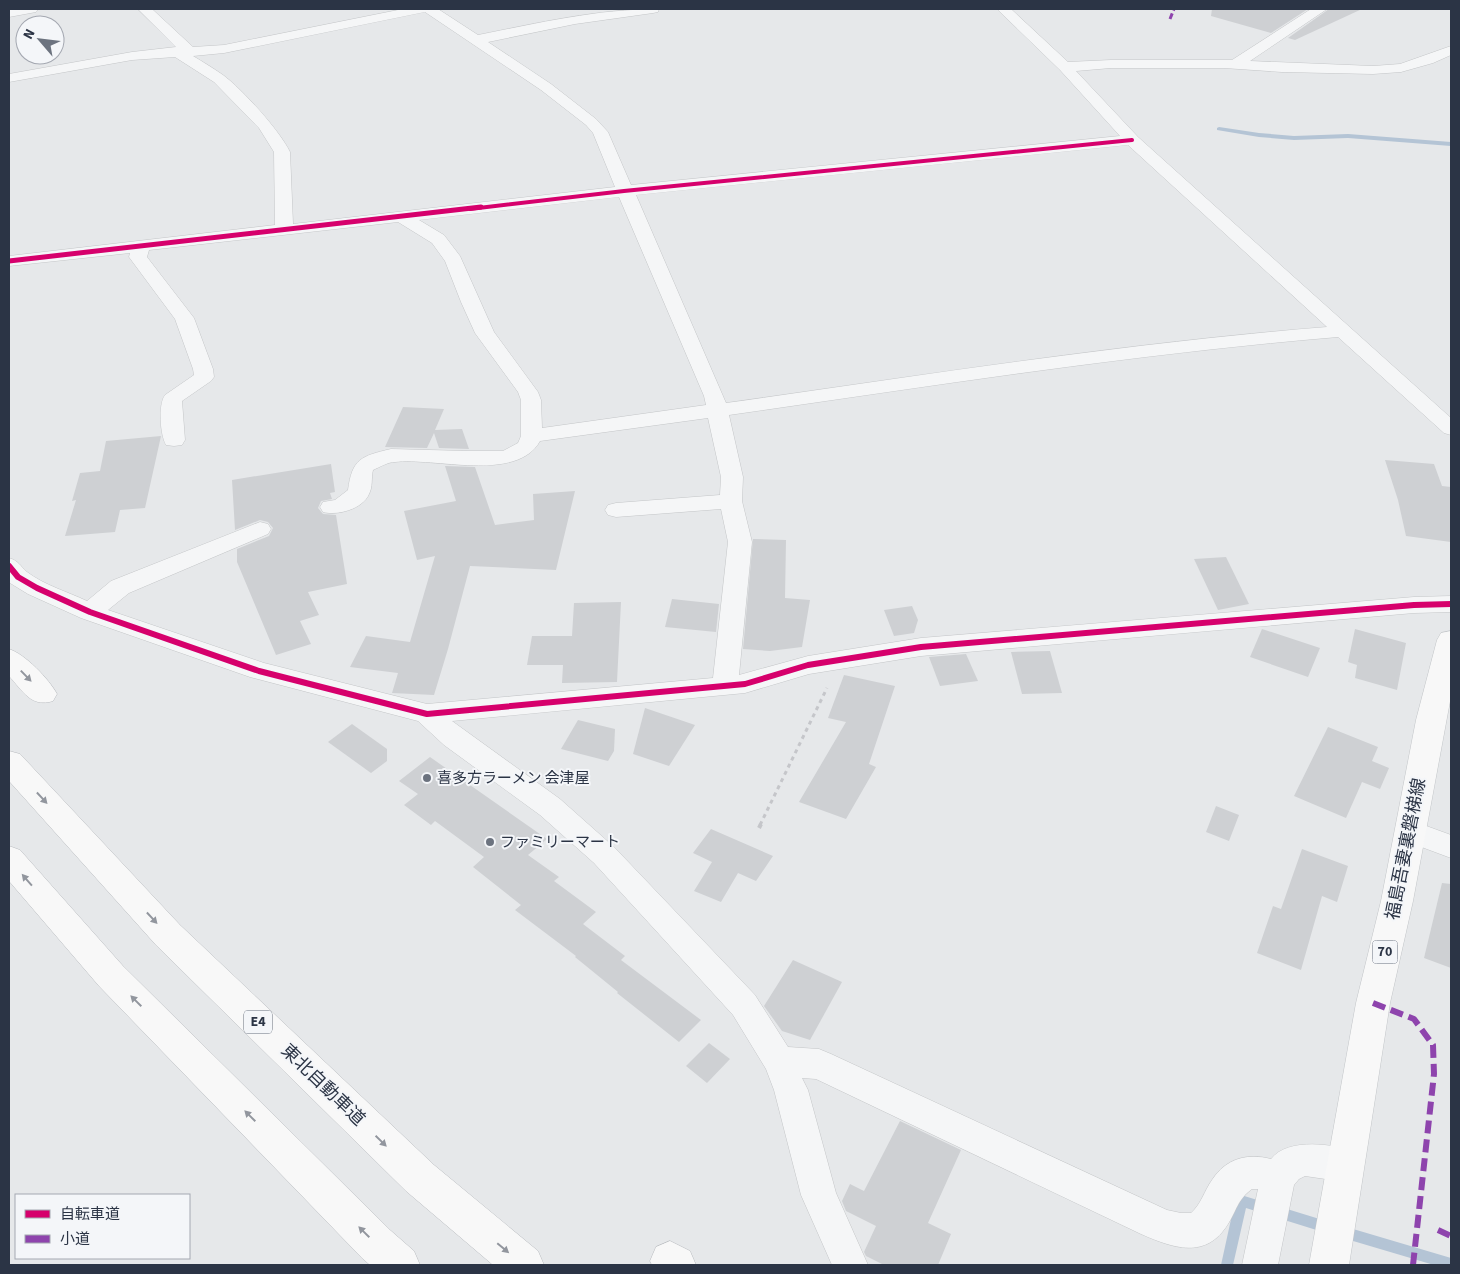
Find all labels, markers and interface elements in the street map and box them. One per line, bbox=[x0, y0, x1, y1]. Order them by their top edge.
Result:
north arrow bbox=[15, 15, 65, 65]
text: N bbox=[18, 26, 40, 43]
one-way arrow bbox=[20, 670, 32, 682]
place label: 喜多方ラーメン 会津屋 bbox=[437, 768, 589, 789]
marker: 喜多方ラーメン 会津屋 bbox=[421, 772, 433, 784]
street label: 福島吾妻裏磐梯線 bbox=[1380, 776, 1432, 922]
one-way arrow bbox=[36, 792, 48, 804]
place label: ファミリーマート bbox=[500, 832, 620, 853]
marker: ファミリーマート bbox=[484, 836, 496, 848]
one-way arrow bbox=[21, 874, 33, 886]
one-way arrow bbox=[146, 911, 158, 923]
road number: 70 bbox=[1372, 940, 1398, 964]
one-way arrow bbox=[130, 995, 142, 1007]
road number: E4 bbox=[244, 1010, 272, 1034]
street label: 東北自動車道 bbox=[275, 1038, 371, 1132]
one-way arrow bbox=[244, 1111, 256, 1123]
one-way arrow bbox=[375, 1135, 387, 1147]
legend bbox=[15, 1194, 190, 1259]
text: 自転車道 bbox=[60, 1204, 120, 1225]
one-way arrow bbox=[358, 1226, 370, 1238]
text: 小道 bbox=[60, 1229, 90, 1250]
one-way arrow bbox=[497, 1242, 509, 1254]

